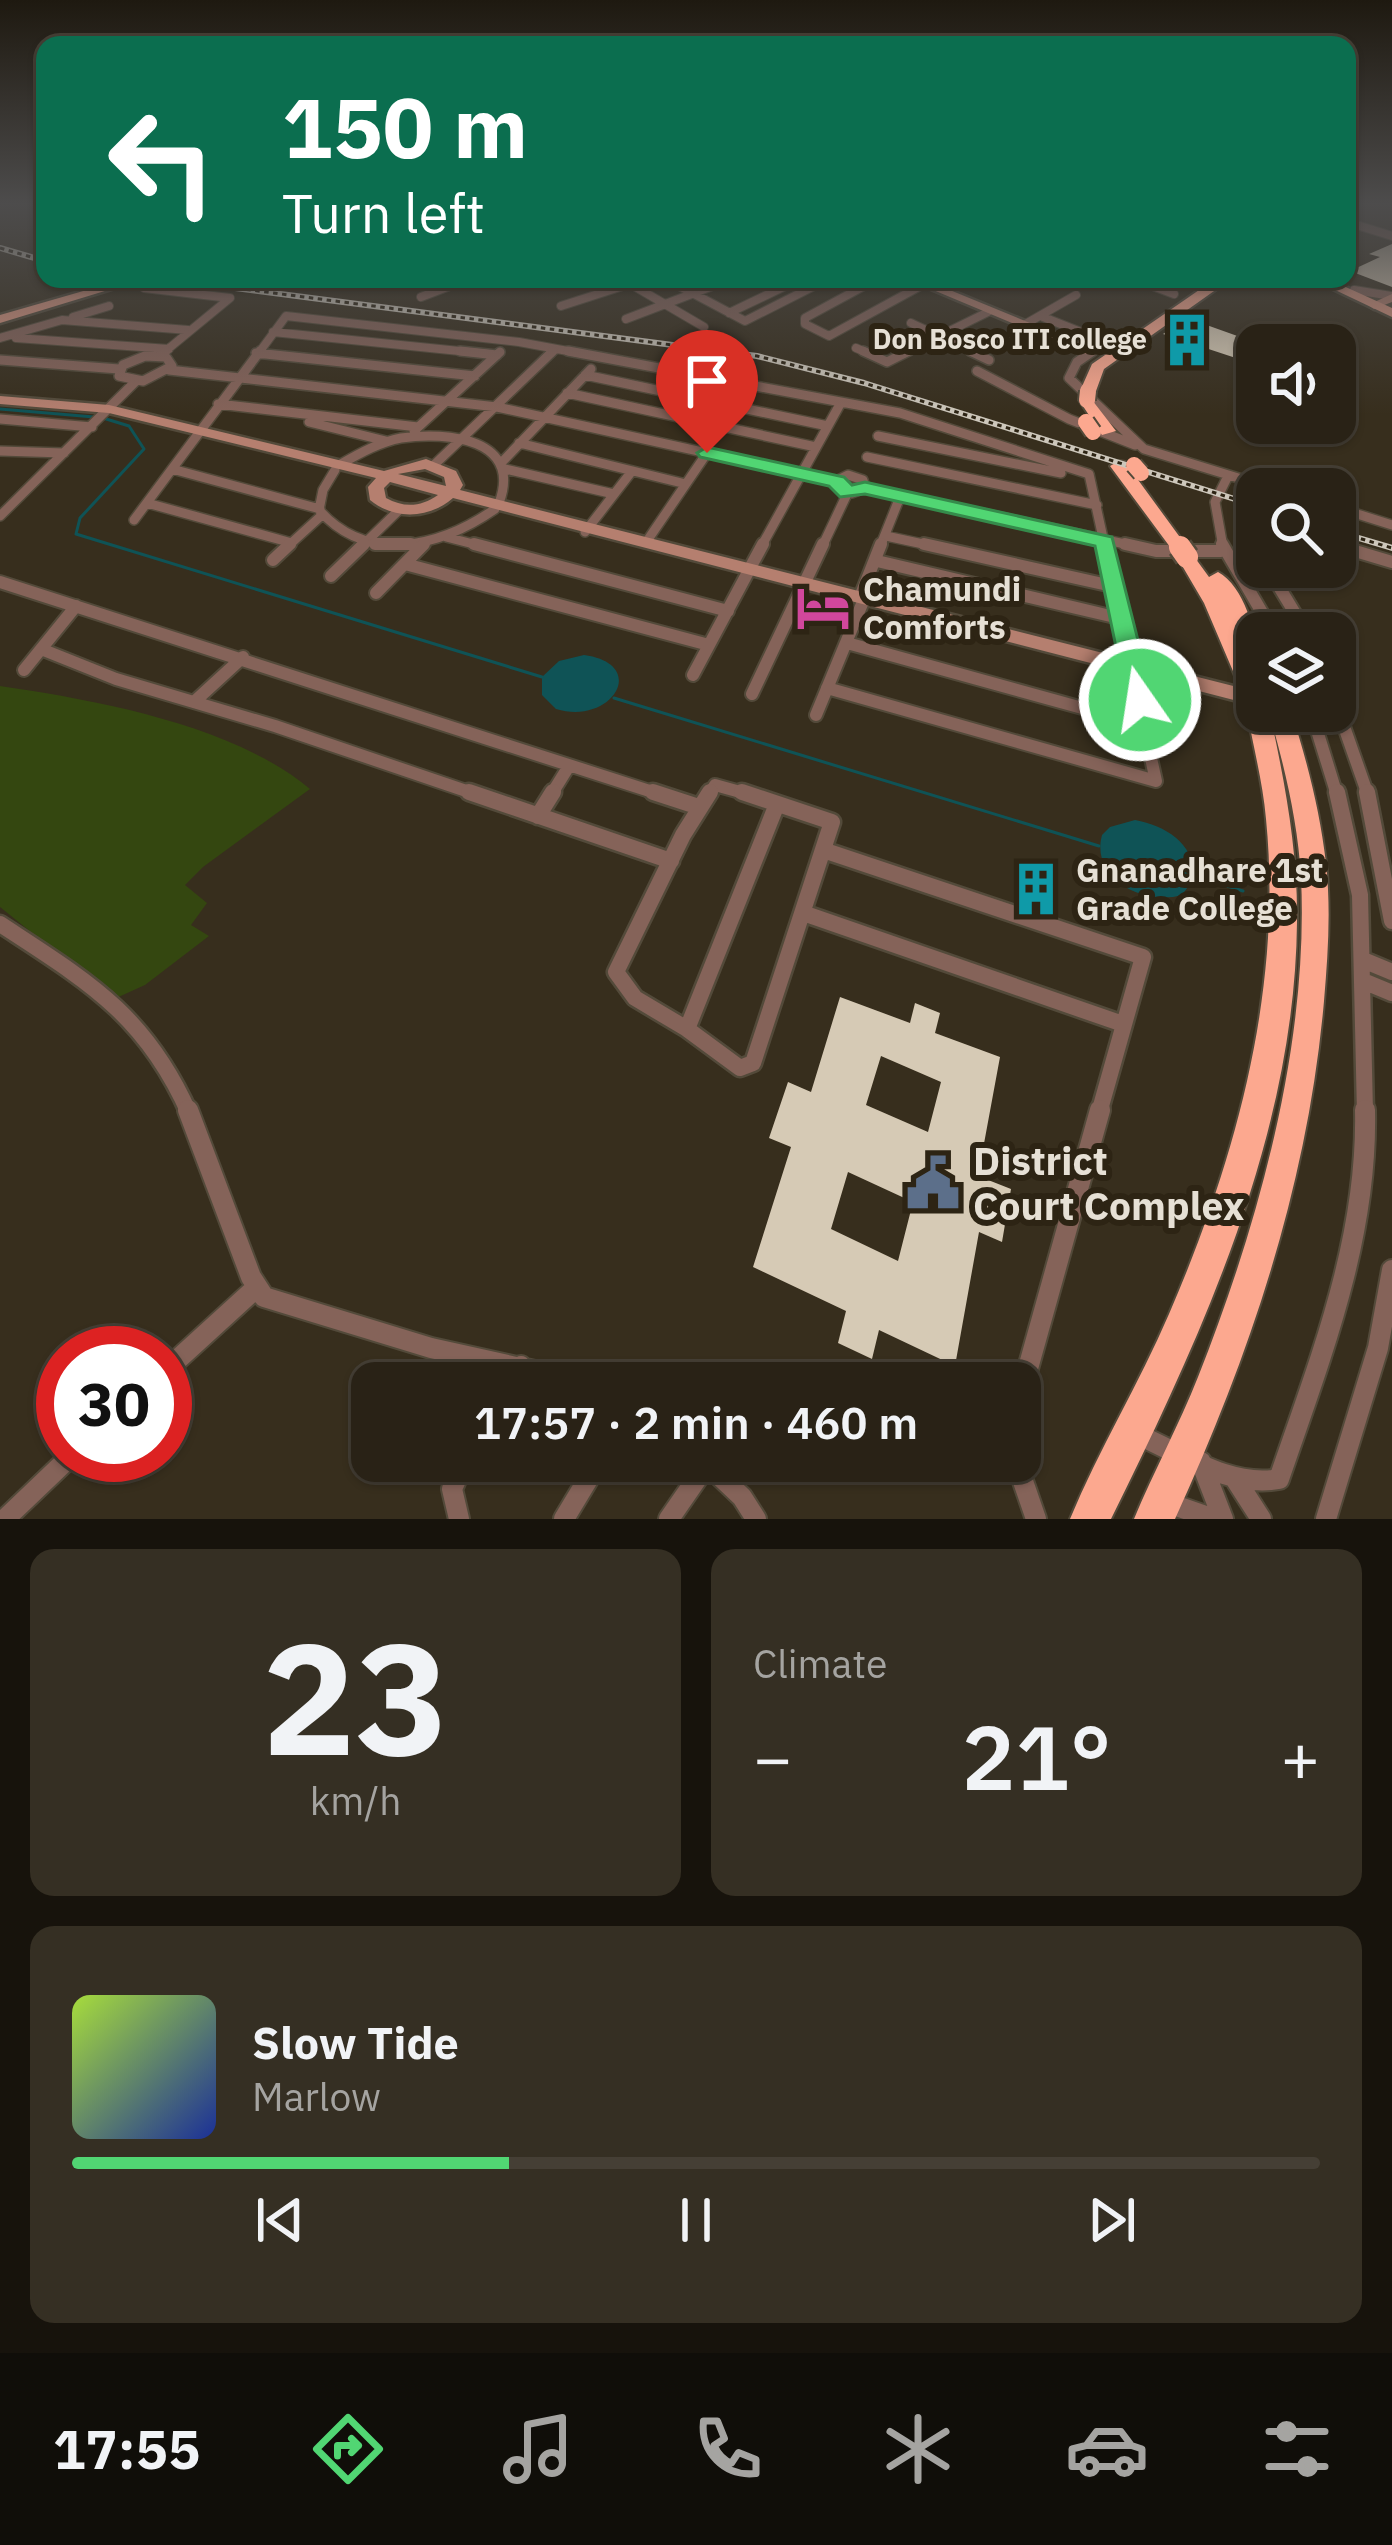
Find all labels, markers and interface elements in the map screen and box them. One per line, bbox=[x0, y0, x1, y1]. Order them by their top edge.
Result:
text: 150 m bbox=[282, 72, 528, 181]
icon: left bbox=[84, 84, 240, 240]
text: Turn left bbox=[282, 178, 485, 248]
building icon: Don Bosco ITI college bbox=[1158, 311, 1216, 369]
place label: Don Bosco ITI college bbox=[873, 321, 1147, 356]
map controls bbox=[1236, 324, 1356, 732]
button: sound bbox=[1236, 324, 1356, 444]
pin bbox=[656, 330, 758, 453]
icon: arrive bbox=[674, 348, 740, 414]
button: search bbox=[1236, 468, 1356, 588]
place label: Chamundi Comforts bbox=[863, 567, 1021, 648]
hotel icon: Chamundi Comforts bbox=[794, 579, 852, 637]
button: layers bbox=[1236, 612, 1356, 732]
position arrow bbox=[1077, 637, 1203, 763]
place label: Gnanadhare 1st Grade College bbox=[1076, 848, 1323, 929]
building icon: Gnanadhare 1st Grade College bbox=[1007, 860, 1065, 918]
place label: District Court Complex bbox=[973, 1135, 1245, 1231]
public building icon: District Court Complex bbox=[904, 1154, 962, 1212]
speed limit sign: 30 bbox=[36, 1326, 192, 1482]
text: 17:57 · 2 min · 460 m bbox=[474, 1393, 918, 1451]
text: 23 bbox=[262, 1595, 449, 1798]
text: Climate bbox=[753, 1638, 887, 1689]
text: 21° bbox=[961, 1698, 1112, 1815]
text: − bbox=[753, 1714, 793, 1800]
text: + bbox=[1280, 1714, 1320, 1800]
text: km/h bbox=[310, 1775, 401, 1826]
text: Slow Tide bbox=[252, 2013, 459, 2071]
text: Marlow bbox=[252, 2071, 381, 2122]
icon: previous bbox=[247, 2187, 313, 2253]
icon: pause bbox=[663, 2187, 729, 2253]
icon: next bbox=[1079, 2187, 1145, 2253]
icon: directions bbox=[306, 2407, 390, 2491]
icon: music bbox=[496, 2407, 580, 2491]
icon: phone bbox=[686, 2407, 770, 2491]
icon: climate bbox=[876, 2407, 960, 2491]
icon: car bbox=[1065, 2407, 1149, 2491]
icon: filters bbox=[1255, 2407, 1339, 2491]
text: 17:55 bbox=[53, 2414, 200, 2484]

